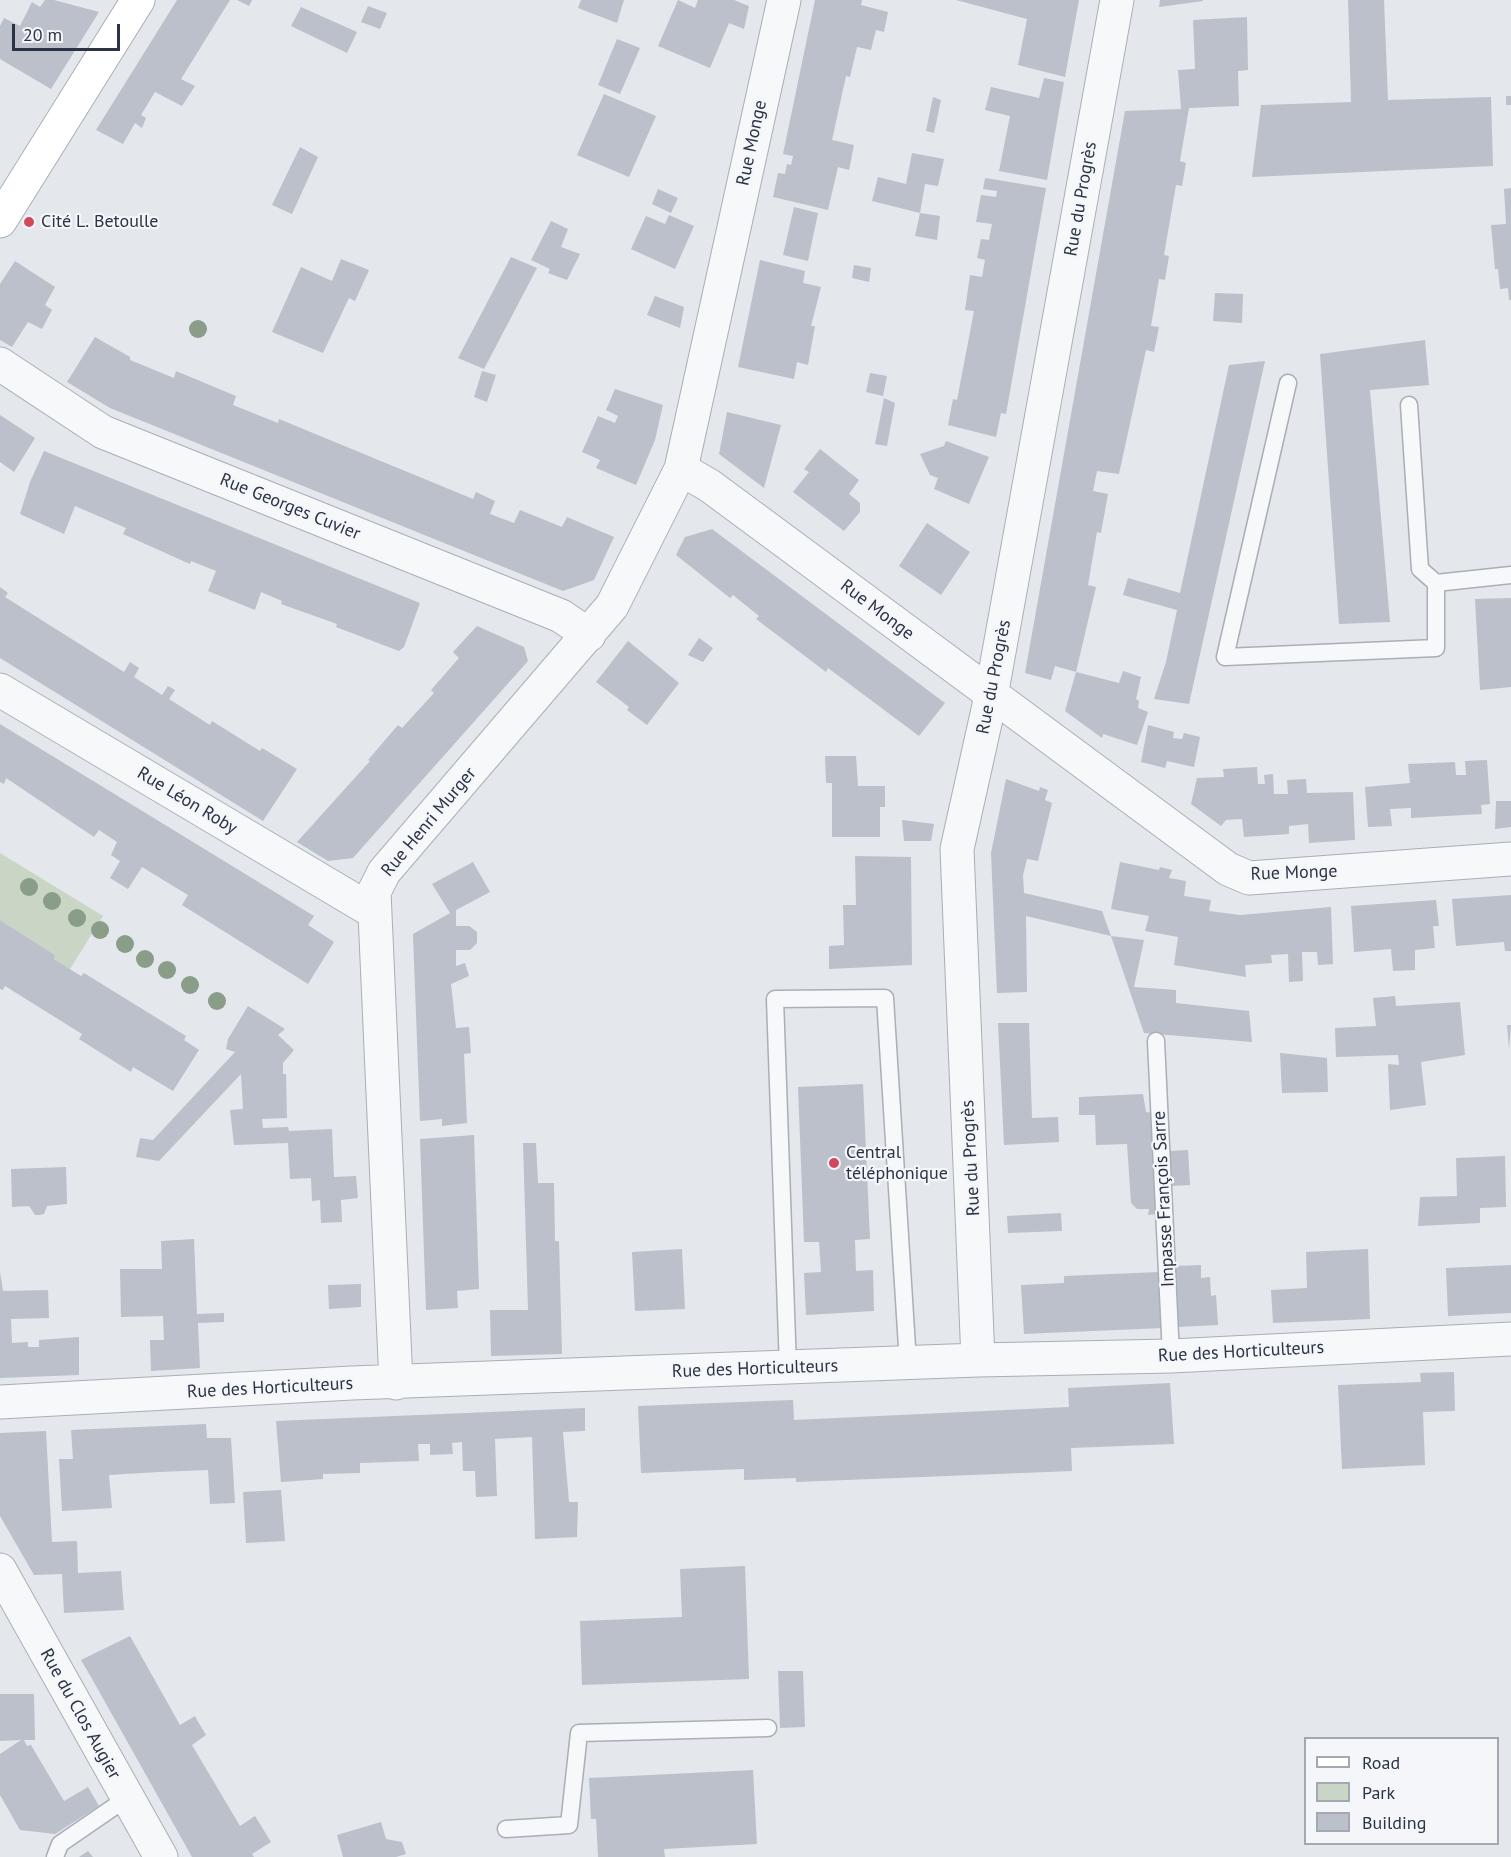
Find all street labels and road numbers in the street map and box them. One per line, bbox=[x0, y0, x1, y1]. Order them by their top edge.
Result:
street label: Rue Monge bbox=[732, 98, 772, 188]
street label: Rue du Progrès bbox=[1060, 140, 1102, 258]
street label: Rue Georges Cuvier bbox=[217, 469, 363, 545]
street label: Rue Monge bbox=[836, 575, 918, 645]
street label: Rue du Progrès bbox=[972, 618, 1016, 736]
street label: Rue Léon Roby bbox=[133, 763, 241, 839]
street label: Rue Henri Murger bbox=[377, 763, 481, 881]
street label: Rue Monge bbox=[1250, 861, 1338, 885]
street label: Rue du Progrès bbox=[957, 1099, 985, 1217]
street label: Impasse François Sarre bbox=[1149, 1110, 1179, 1288]
street label: Rue des Horticulteurs bbox=[1157, 1337, 1325, 1367]
street label: Rue des Horticulteurs bbox=[672, 1355, 838, 1383]
street label: Rue des Horticulteurs bbox=[186, 1373, 354, 1403]
street label: Rue du Clos Augier bbox=[35, 1645, 125, 1783]

